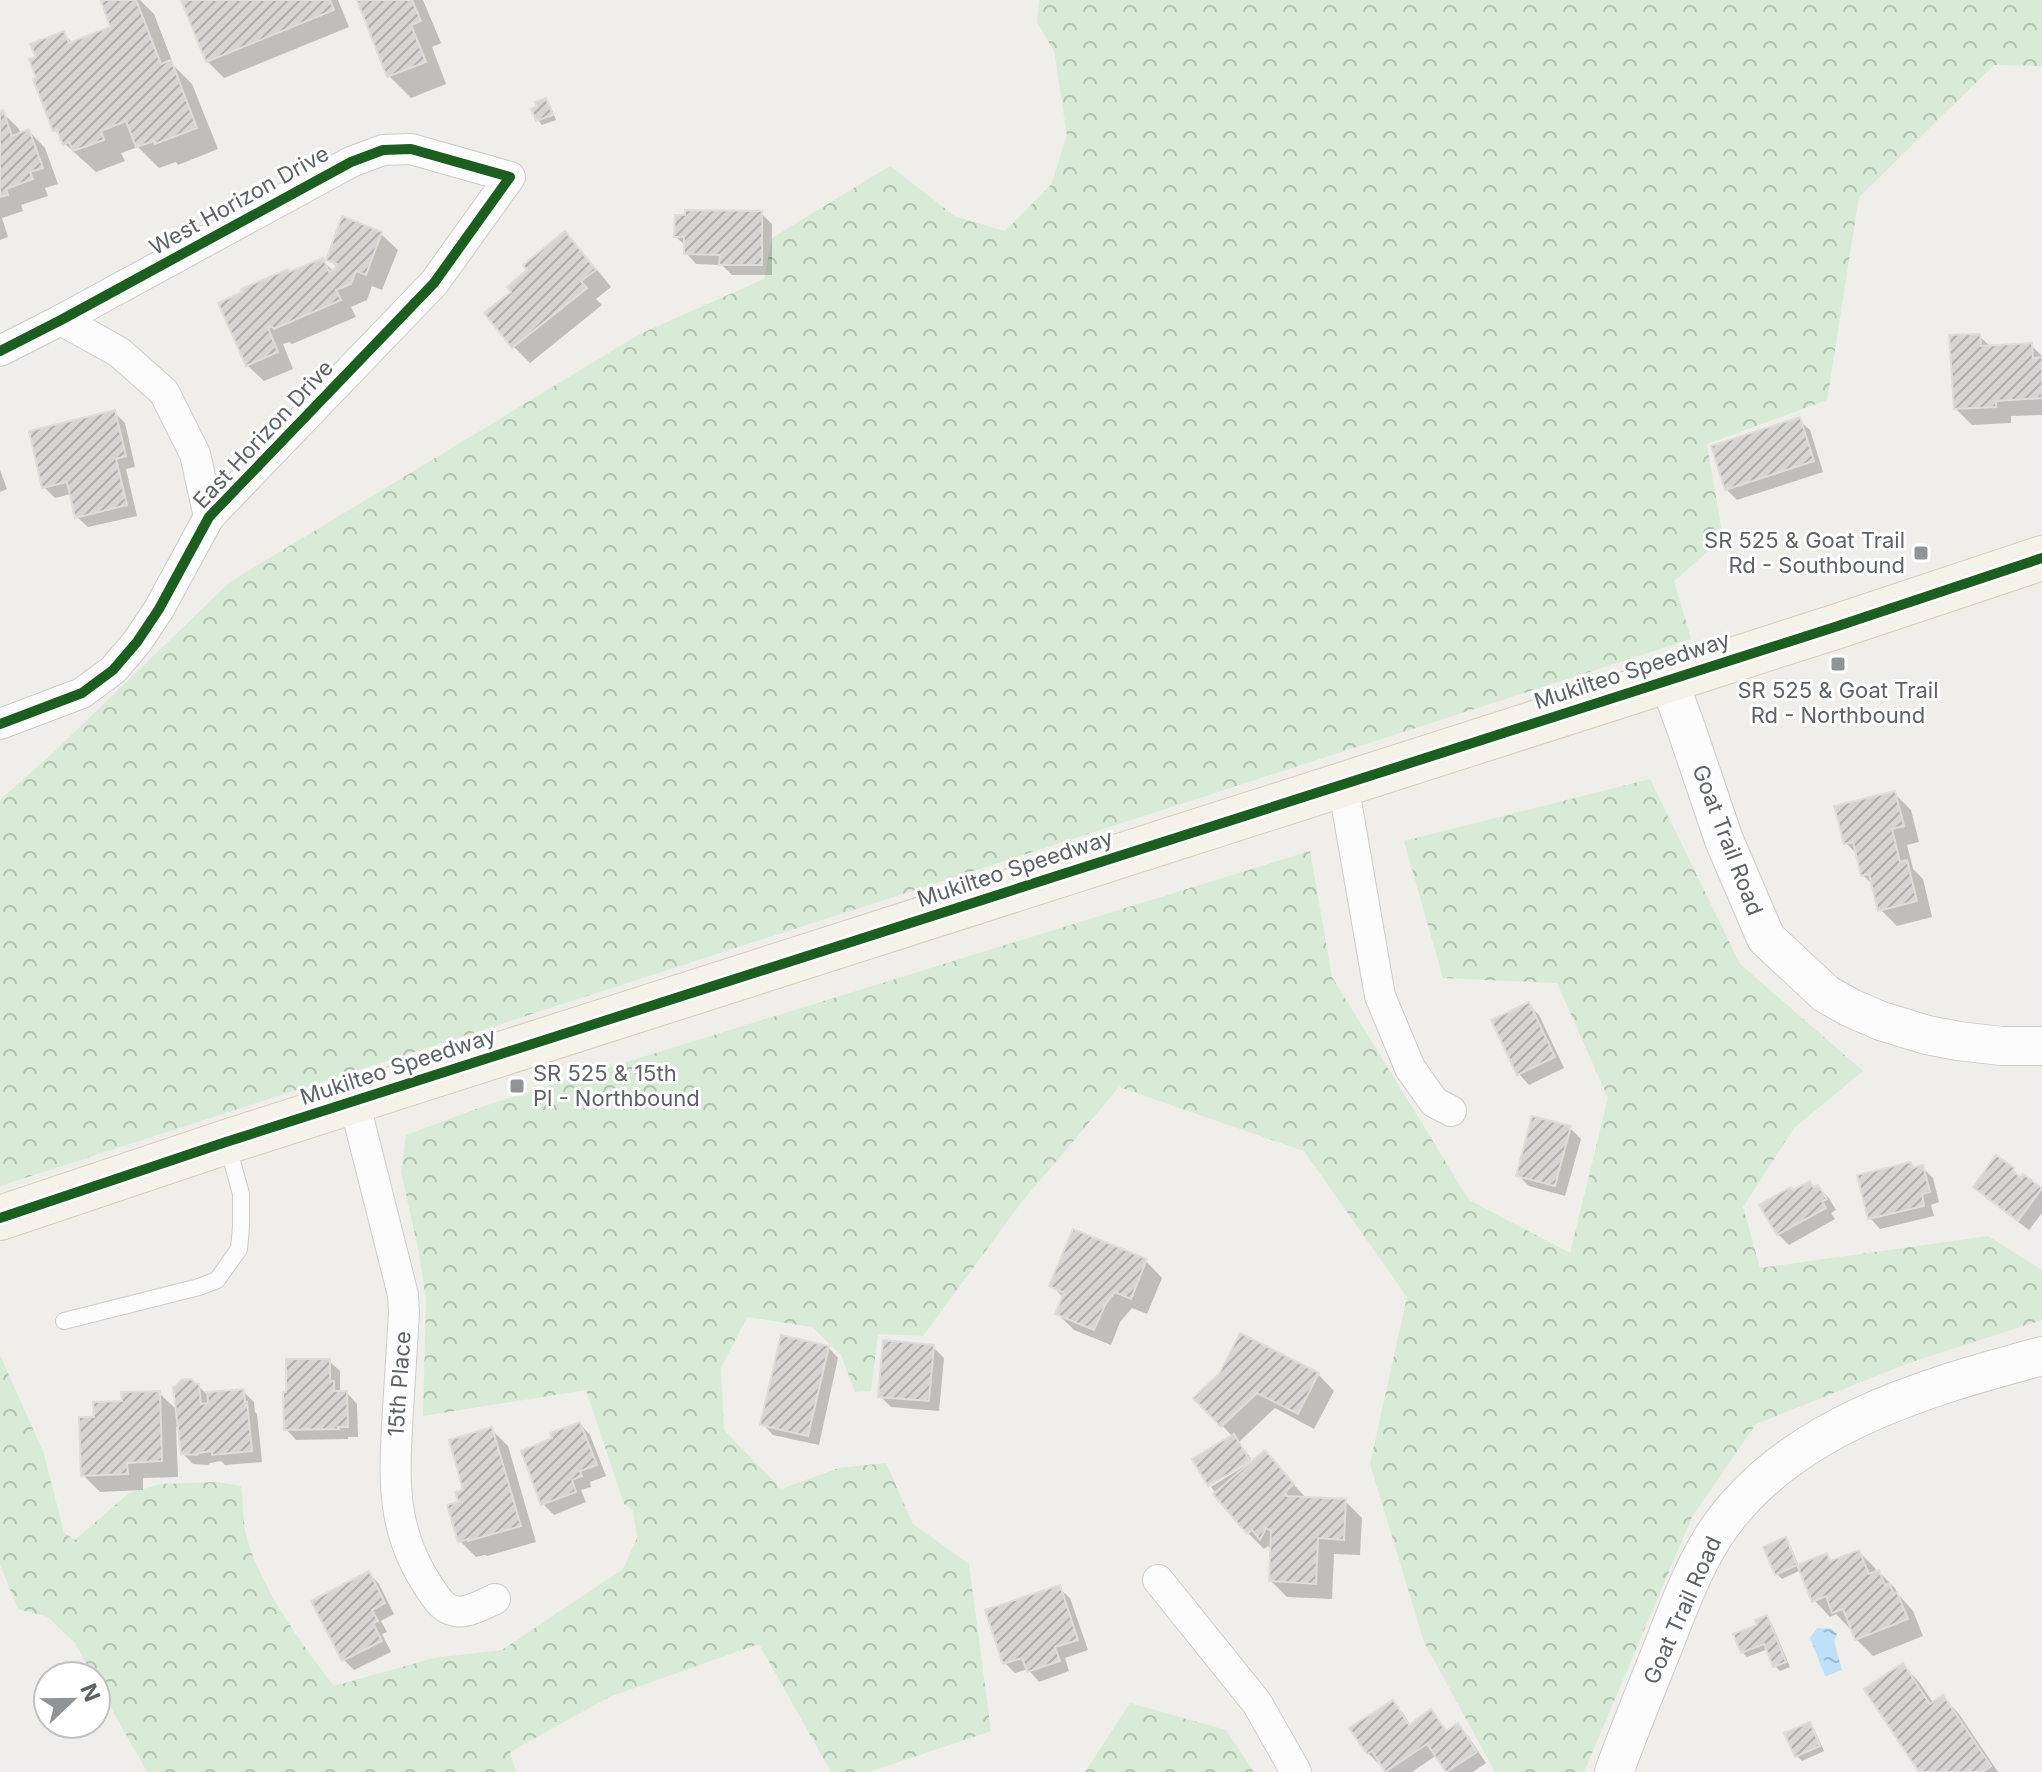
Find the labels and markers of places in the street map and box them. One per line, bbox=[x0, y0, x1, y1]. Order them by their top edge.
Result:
place label: SR 525 & Goat Trail Rd - Southbound bbox=[1704, 527, 1905, 578]
marker: SR 525 & Goat Trail Rd - Southbound bbox=[1912, 544, 1930, 562]
marker: SR 525 & Goat Trail Rd - Northbound bbox=[1829, 655, 1847, 673]
place label: SR 525 & Goat Trail Rd - Northbound bbox=[1738, 677, 1938, 728]
place label: SR 525 & 15th Pl - Northbound bbox=[533, 1060, 700, 1111]
marker: SR 525 & 15th Pl - Northbound bbox=[508, 1077, 526, 1095]

